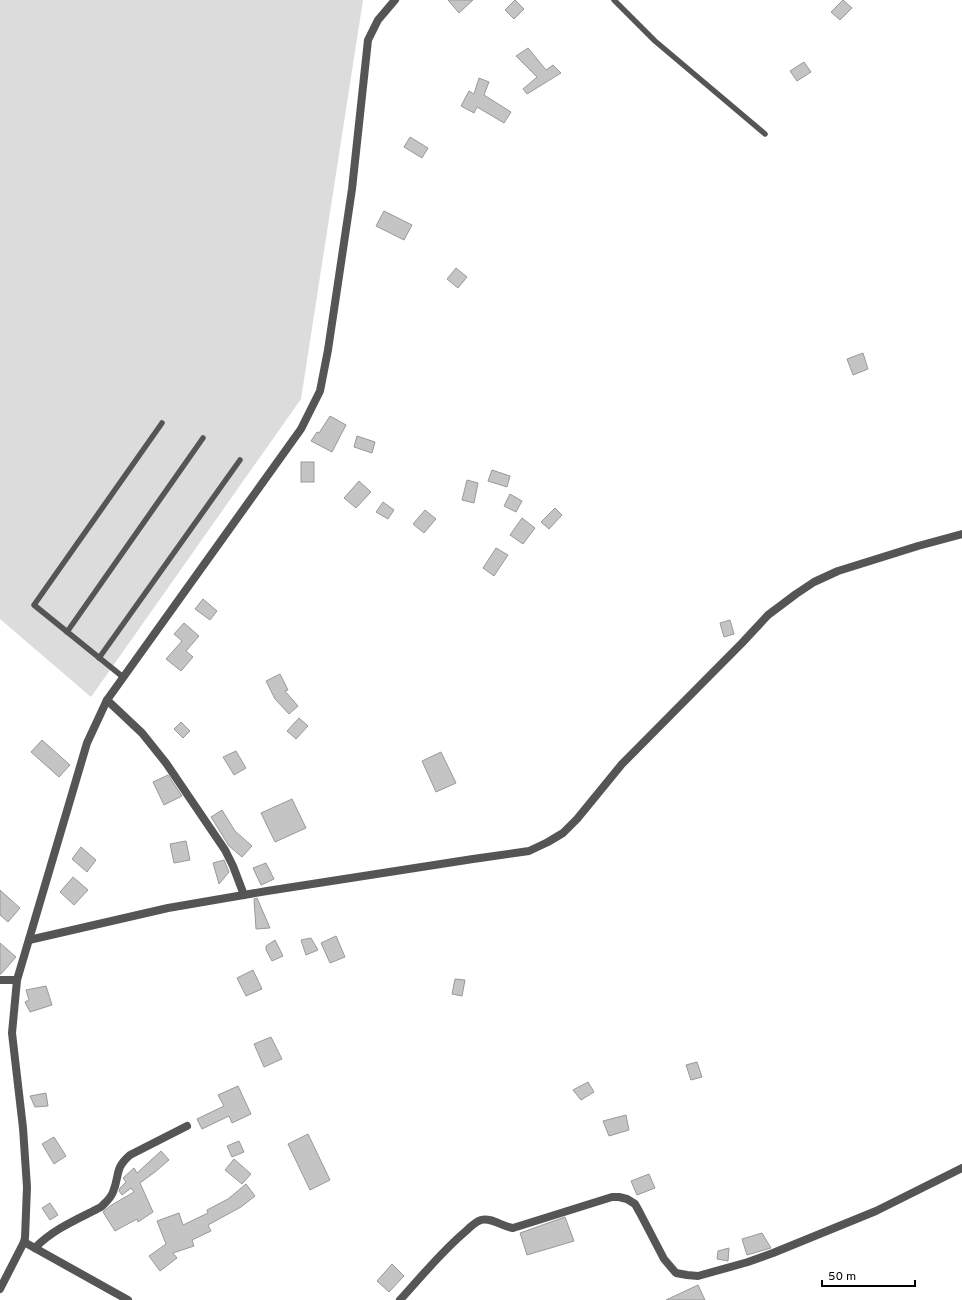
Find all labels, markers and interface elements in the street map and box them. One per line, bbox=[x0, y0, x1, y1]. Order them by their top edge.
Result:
scale bar bbox=[822, 1262, 915, 1288]
text: 50 m bbox=[828, 1269, 856, 1285]

